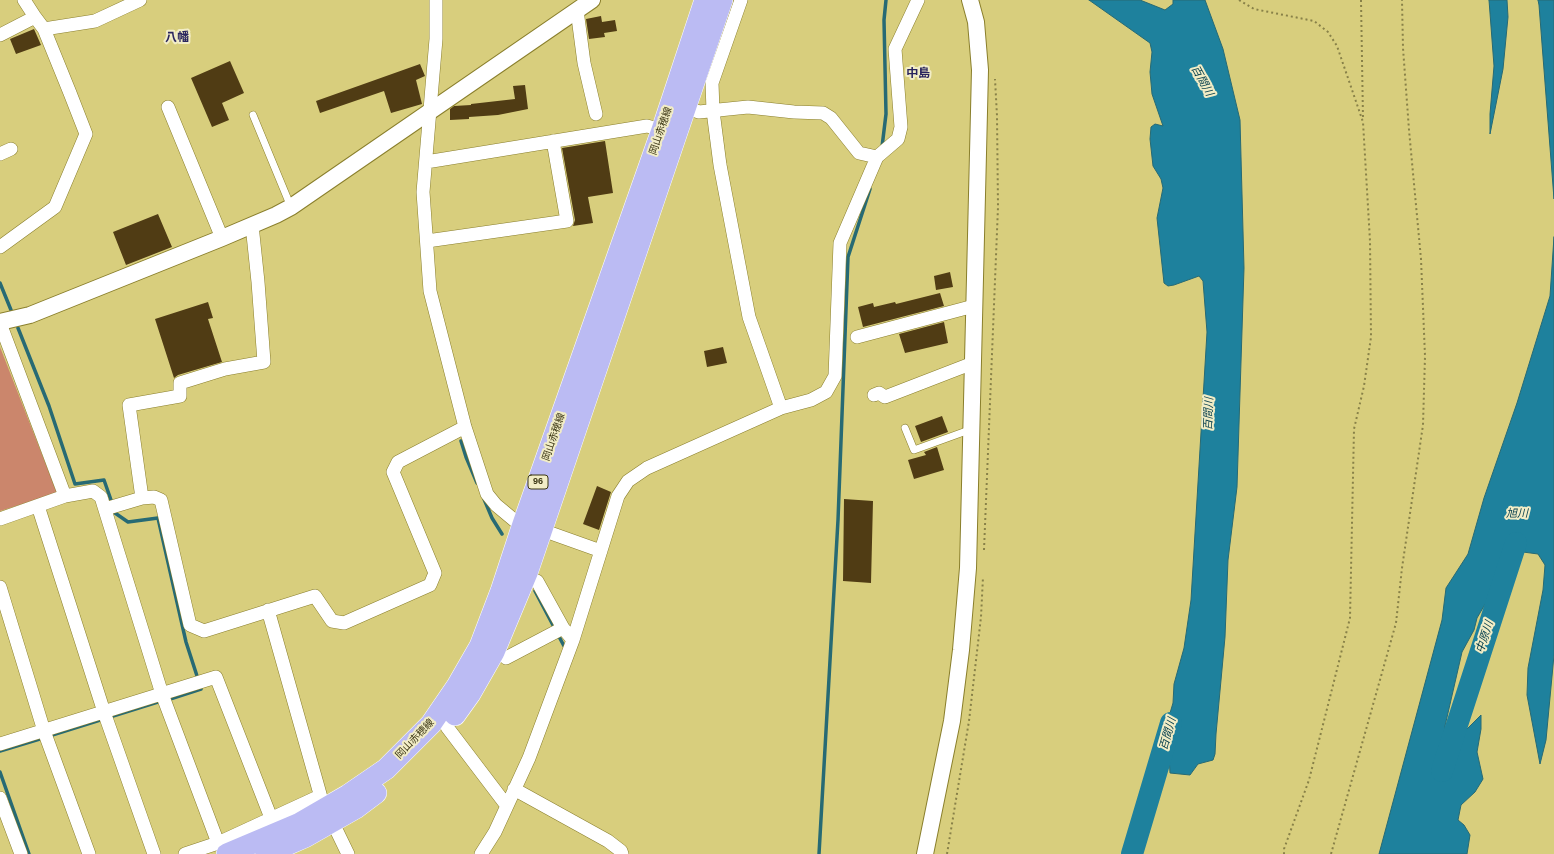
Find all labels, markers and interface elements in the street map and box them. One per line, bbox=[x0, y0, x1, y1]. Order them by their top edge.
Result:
district label: 八幡 bbox=[165, 31, 189, 45]
water label: 百間川 bbox=[1188, 63, 1216, 99]
district label: 中島 bbox=[906, 67, 930, 81]
street label: 岡山赤穂線 bbox=[647, 105, 675, 157]
water label: 百間川 bbox=[1202, 397, 1216, 431]
street label: 岡山赤穂線 bbox=[540, 411, 568, 463]
road number: 96 bbox=[528, 475, 548, 489]
water label: 旭川 bbox=[1506, 507, 1528, 521]
water label: 中原川 bbox=[1474, 619, 1496, 655]
water label: 百間川 bbox=[1157, 716, 1179, 752]
street label: 岡山赤穂線 bbox=[393, 717, 437, 761]

